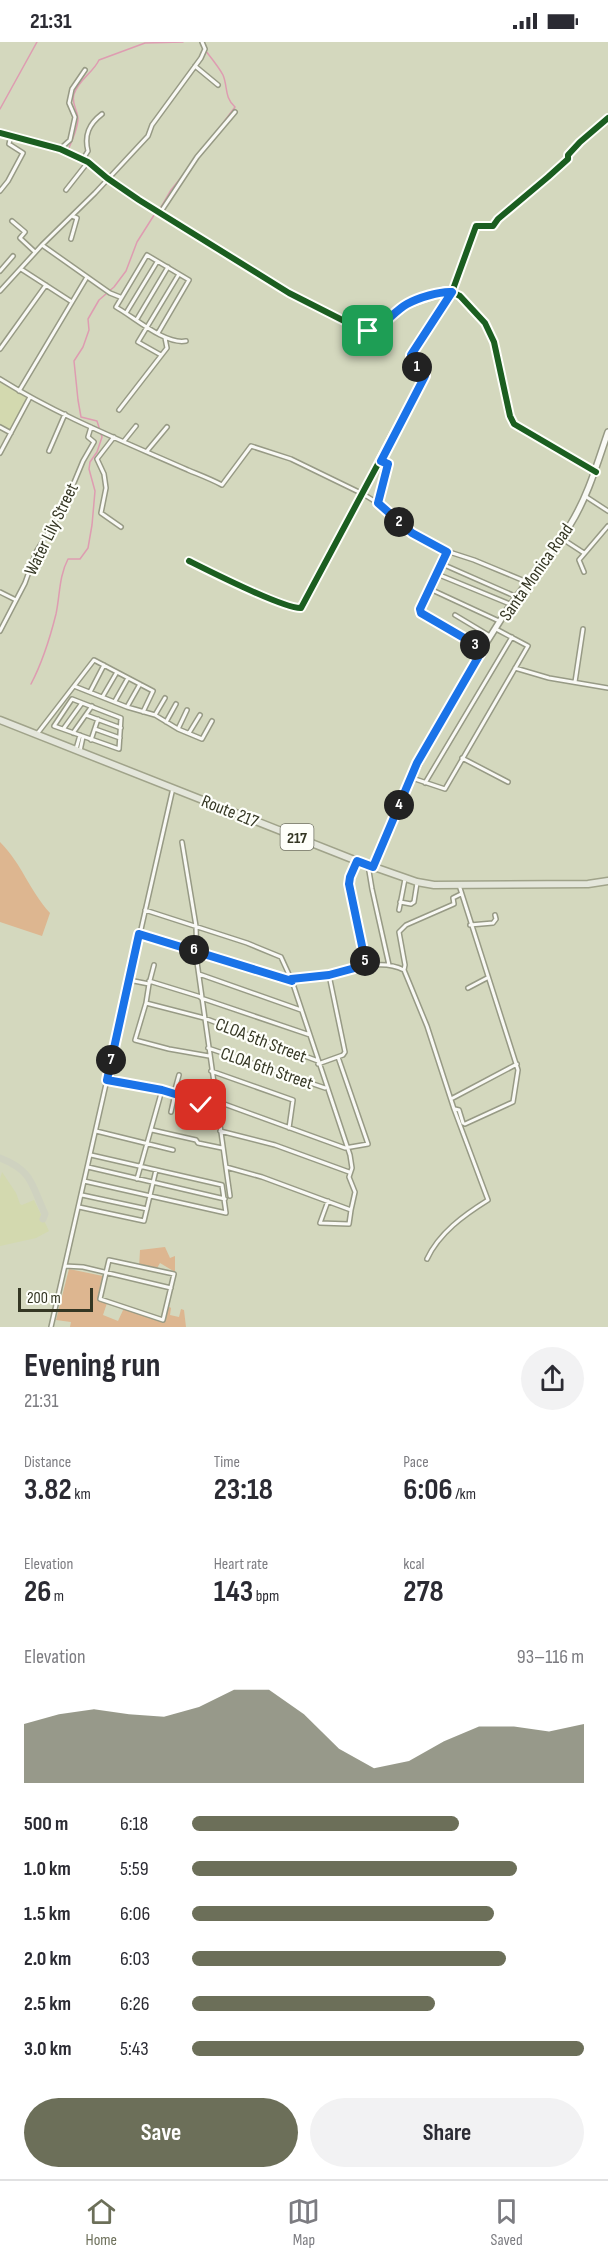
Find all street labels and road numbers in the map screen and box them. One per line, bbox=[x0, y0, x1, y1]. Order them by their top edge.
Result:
street label: Water Lily Street bbox=[20, 479, 83, 579]
street label: Santa Monica Road bbox=[495, 520, 578, 625]
street label: Route 217 bbox=[198, 791, 262, 833]
road number: 217 bbox=[280, 824, 314, 850]
street label: CLOA 5th Street bbox=[212, 1014, 310, 1068]
street label: CLOA 6th Street bbox=[218, 1043, 316, 1094]

